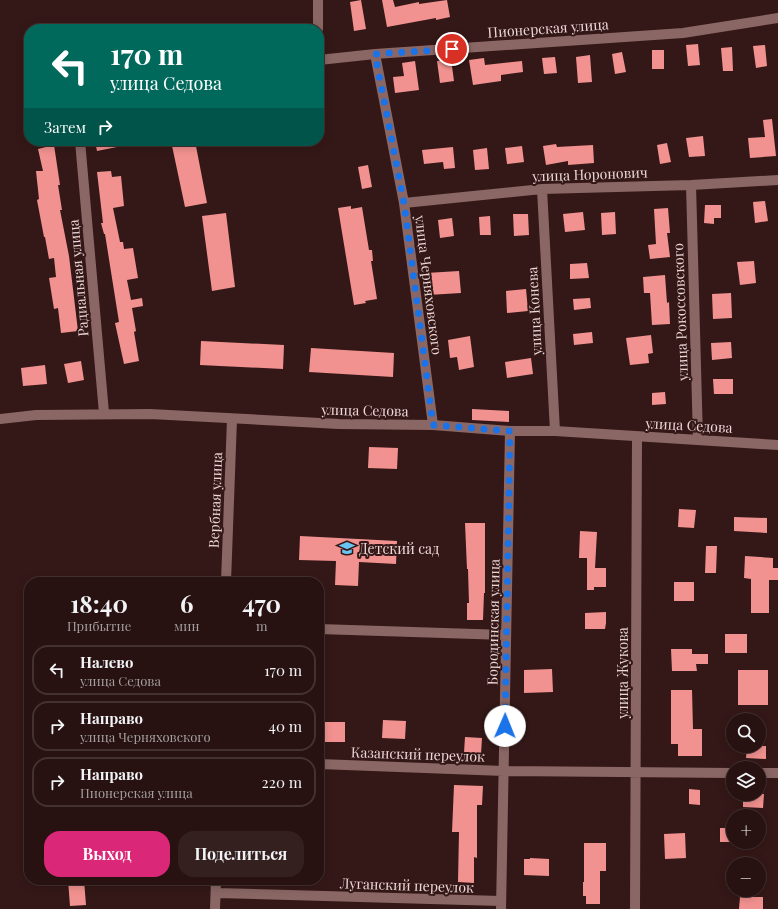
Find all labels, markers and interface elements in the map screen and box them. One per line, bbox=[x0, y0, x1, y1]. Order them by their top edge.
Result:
street label: Пионерская улица bbox=[487, 14, 609, 42]
pin bbox=[435, 32, 469, 66]
text: 170 m bbox=[110, 35, 183, 72]
icon: arrive bbox=[441, 38, 463, 60]
icon: left bbox=[44, 40, 96, 92]
text: улица Седова bbox=[110, 71, 222, 95]
icon: right bbox=[94, 116, 116, 138]
text: Затем bbox=[44, 117, 86, 137]
street label: улица Норонович bbox=[531, 162, 648, 186]
street label: улица Черняховского bbox=[411, 213, 447, 356]
street label: Радиальная улица bbox=[63, 219, 93, 337]
street label: улица Рокоссовского bbox=[668, 242, 692, 382]
street label: улица Конева bbox=[522, 266, 546, 357]
street label: улица Седова bbox=[320, 400, 409, 420]
street label: улица Седова bbox=[644, 413, 733, 437]
street label: Вербная улица bbox=[204, 452, 226, 548]
school or university icon: Детский сад bbox=[338, 539, 356, 557]
place label: Детский сад bbox=[359, 539, 440, 558]
street label: Бородинская улица bbox=[482, 559, 504, 685]
text: 18:40 bbox=[70, 587, 128, 619]
text: 6 bbox=[180, 587, 194, 619]
text: 470 bbox=[242, 587, 281, 619]
text: Прибытие bbox=[67, 617, 131, 634]
text: мин bbox=[174, 617, 199, 634]
text: m bbox=[256, 617, 267, 634]
street label: улица Жукова bbox=[613, 627, 632, 720]
text: Налево bbox=[80, 652, 133, 672]
icon: left bbox=[46, 659, 68, 681]
text: 170 m bbox=[264, 660, 302, 680]
text: улица Седова bbox=[80, 672, 161, 689]
position arrow bbox=[484, 705, 526, 747]
text: Направо bbox=[80, 708, 143, 728]
map controls bbox=[726, 713, 766, 897]
button: search bbox=[726, 713, 766, 753]
icon: right bbox=[46, 715, 68, 737]
text: 40 m bbox=[269, 716, 302, 736]
text: улица Черняховского bbox=[80, 728, 211, 745]
street label: Казанский переулок bbox=[351, 742, 485, 766]
button: layers bbox=[726, 761, 766, 801]
text: Направо bbox=[80, 764, 143, 784]
icon: right bbox=[46, 771, 68, 793]
text: 220 m bbox=[262, 772, 302, 792]
text: Пионерская улица bbox=[80, 784, 193, 801]
button: + bbox=[726, 809, 766, 849]
button: Выход bbox=[44, 831, 170, 877]
button: Поделиться bbox=[178, 831, 304, 877]
button: − bbox=[726, 857, 766, 897]
street label: Луганский переулок bbox=[339, 873, 474, 897]

